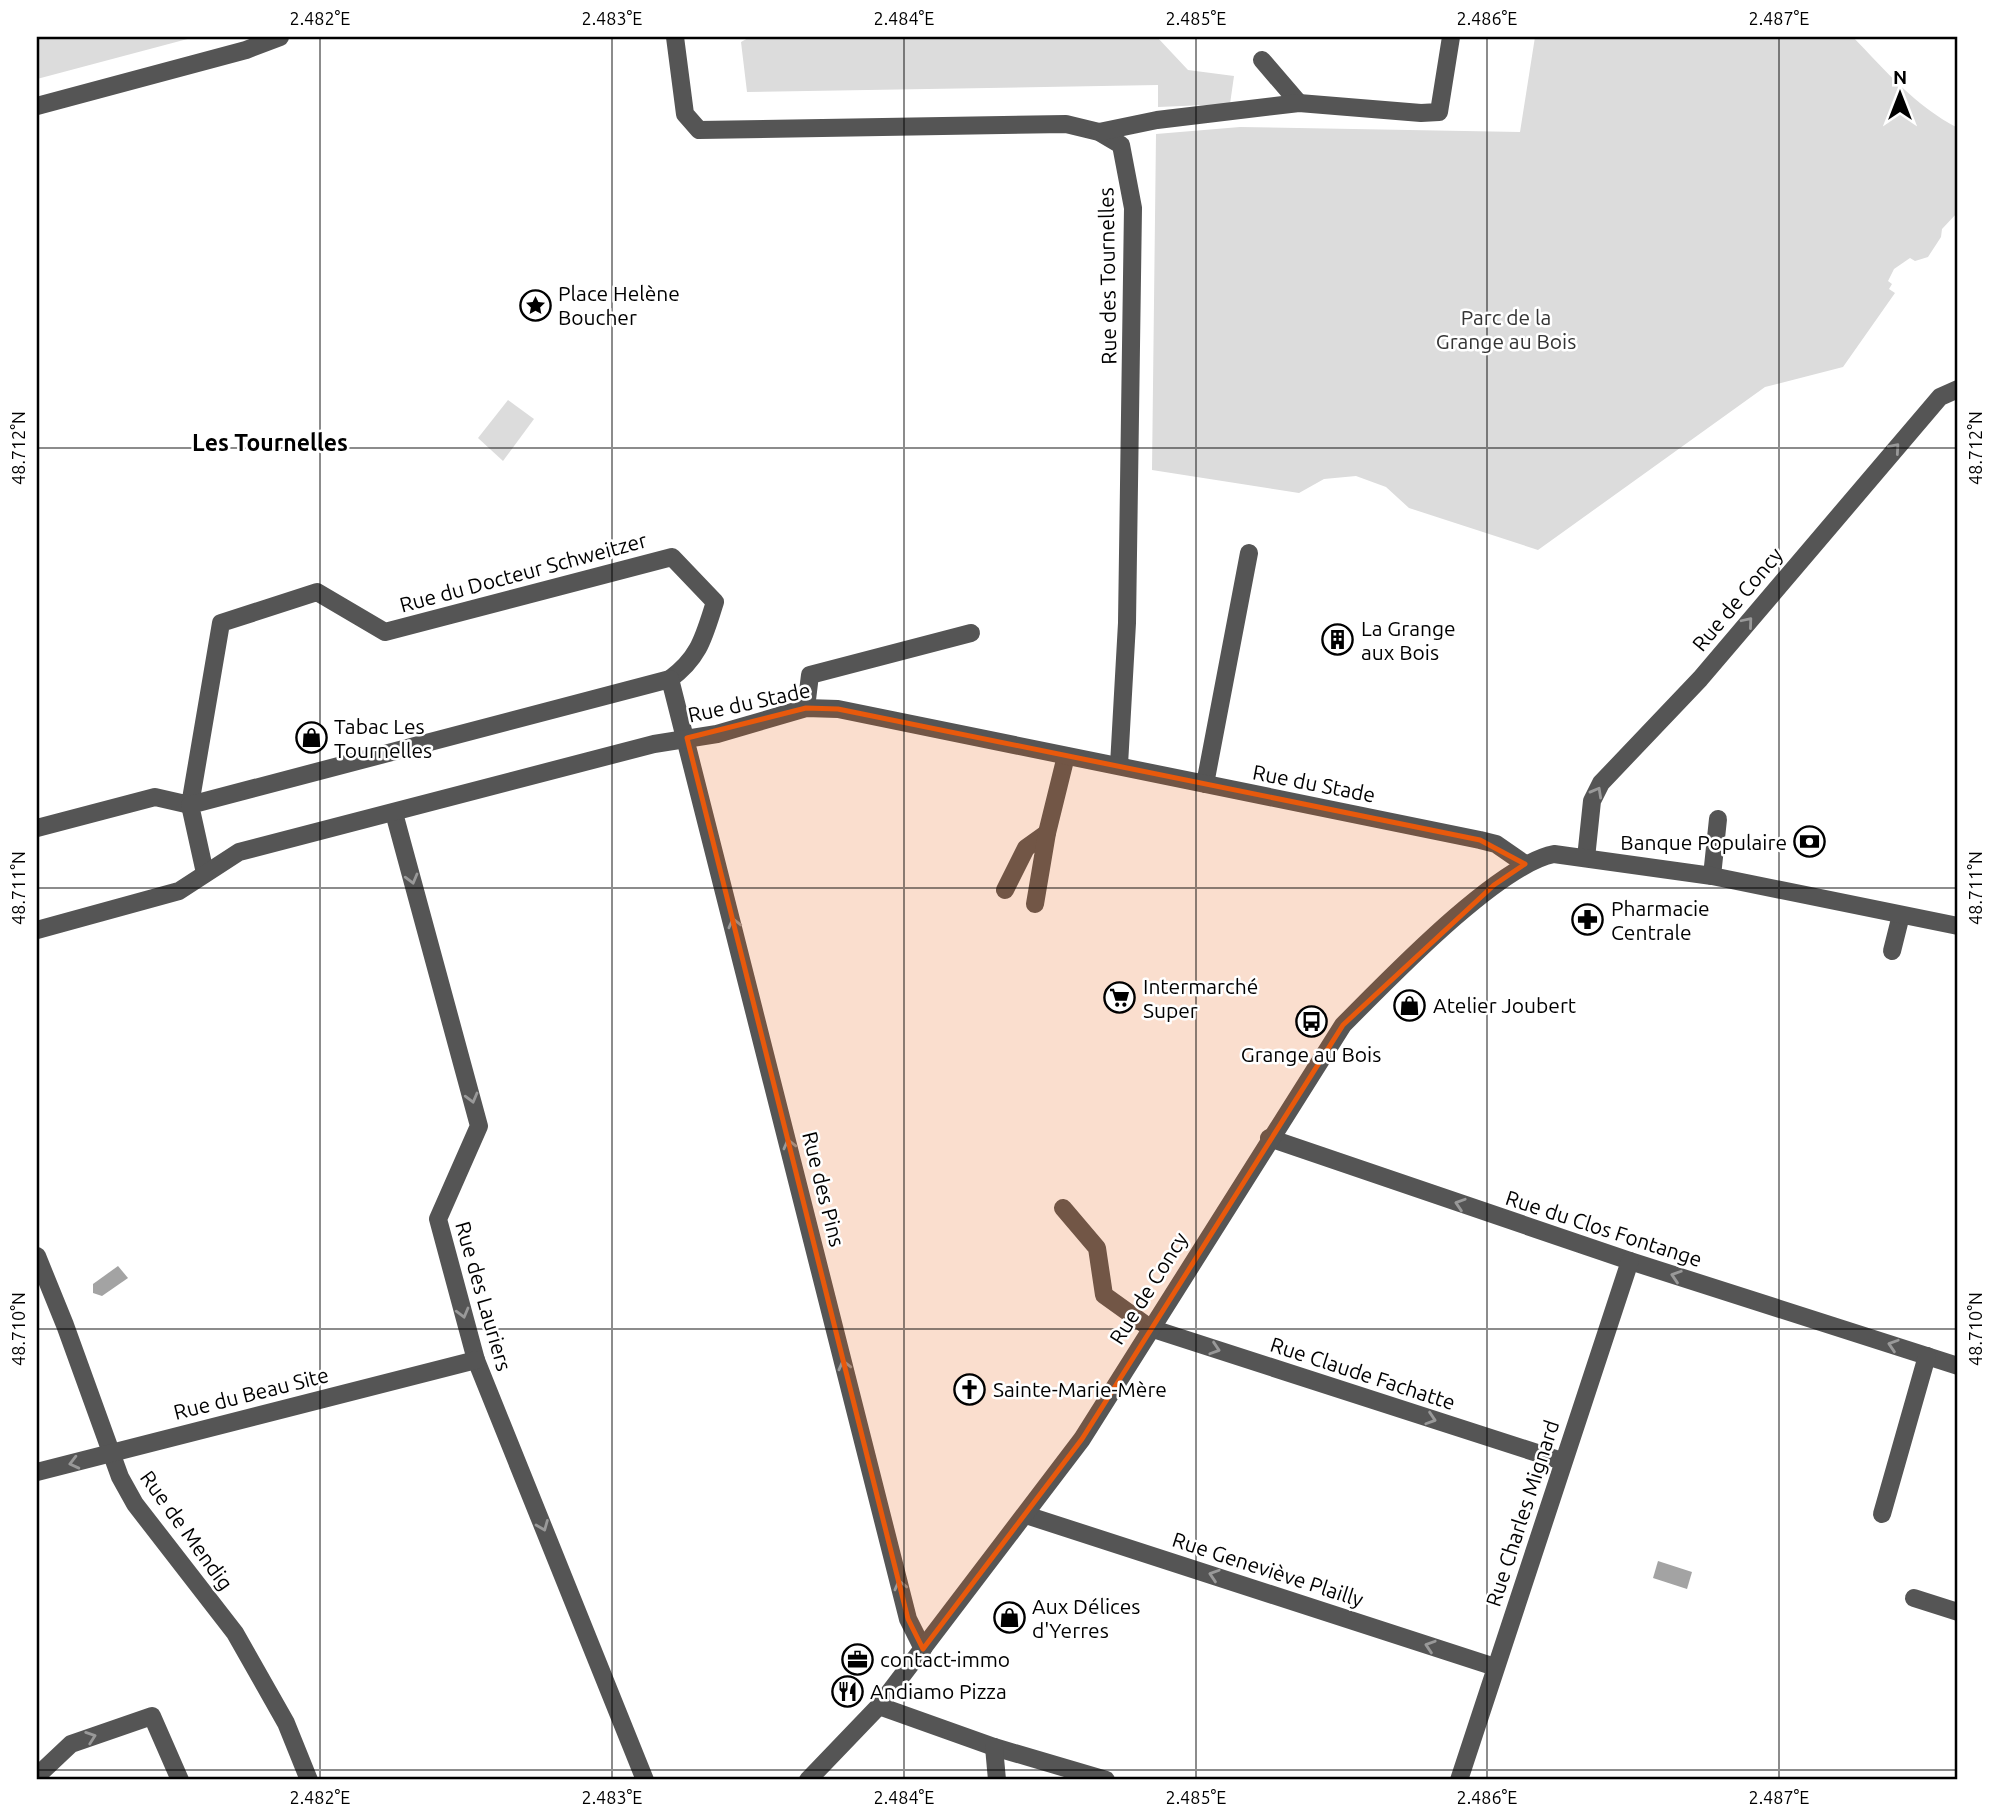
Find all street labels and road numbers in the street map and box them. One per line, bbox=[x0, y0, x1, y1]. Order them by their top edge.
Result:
street label: Rue des Tournelles bbox=[1093, 187, 1121, 365]
street label: Rue du Docteur Schweitzer bbox=[397, 527, 649, 617]
street label: Rue de Concy bbox=[1687, 542, 1787, 656]
street label: Rue du Stade bbox=[686, 677, 812, 727]
street label: Rue du Stade bbox=[1251, 759, 1377, 807]
street label: Rue des Pins bbox=[798, 1129, 850, 1249]
street label: Rue du Clos Fontange bbox=[1503, 1185, 1705, 1271]
street label: Rue des Lauriers bbox=[451, 1218, 517, 1374]
street label: Rue de Concy bbox=[1104, 1228, 1192, 1348]
street label: Rue Claude Fachatte bbox=[1268, 1332, 1458, 1414]
street label: Rue du Beau Site bbox=[171, 1362, 331, 1424]
street label: Rue Charles Mignard bbox=[1481, 1417, 1563, 1609]
street label: Rue de Mendig bbox=[136, 1466, 238, 1594]
street label: Rue Geneviève Plailly bbox=[1170, 1527, 1366, 1611]

